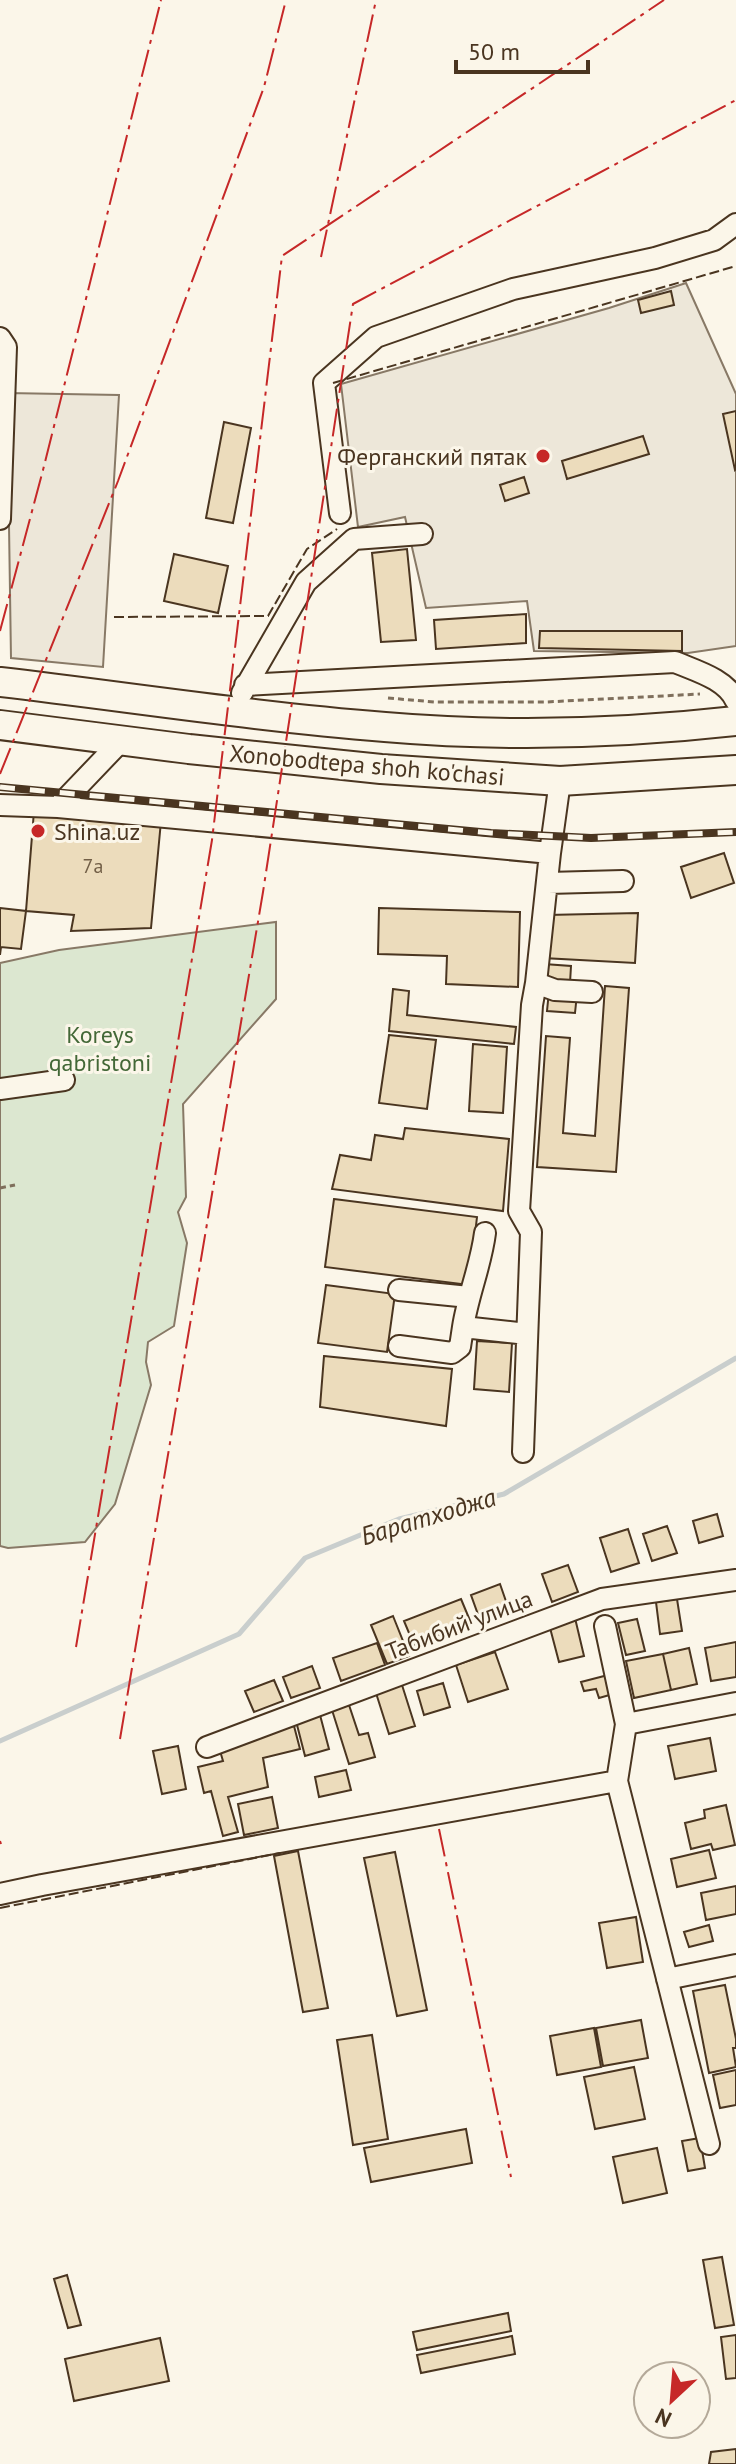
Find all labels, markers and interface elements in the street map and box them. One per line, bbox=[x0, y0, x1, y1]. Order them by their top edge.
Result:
scale bar bbox=[456, 24, 588, 74]
text: 50 m bbox=[468, 36, 520, 67]
place label: Ферганский пятак bbox=[337, 441, 528, 472]
marker: Ферганский пятак bbox=[534, 447, 552, 465]
street label: Xonobodtepa shoh ko'chasi bbox=[228, 738, 506, 792]
place label: Shina.uz bbox=[54, 816, 140, 847]
marker: Shina.uz bbox=[29, 822, 47, 840]
house number: 7а bbox=[83, 853, 103, 879]
park label: Koreys qabristoni bbox=[49, 1019, 151, 1078]
water label: Баратходжа bbox=[356, 1480, 500, 1552]
street label: Табибий улица bbox=[381, 1583, 537, 1667]
north arrow bbox=[632, 2360, 712, 2440]
text: N bbox=[651, 2402, 676, 2434]

